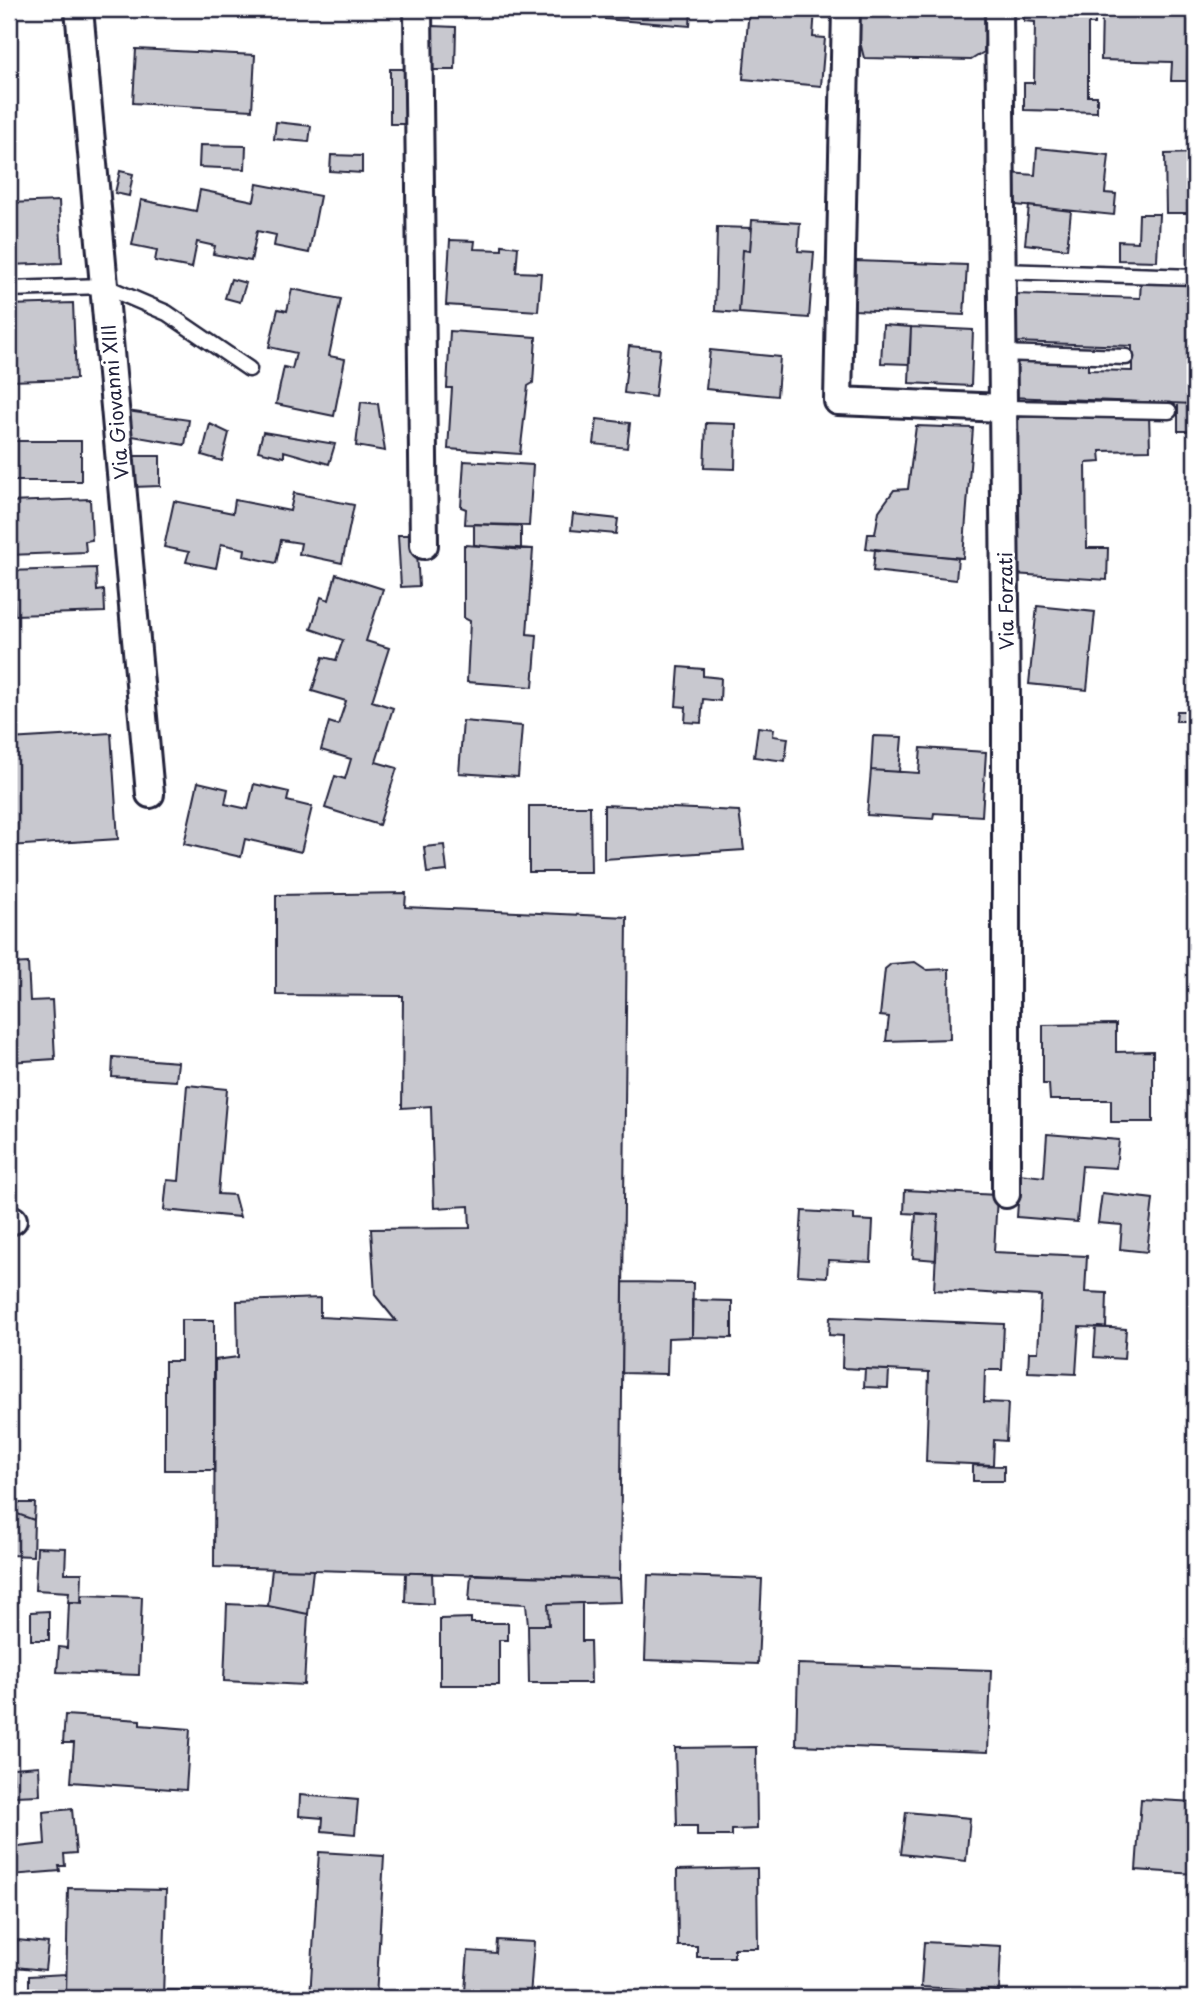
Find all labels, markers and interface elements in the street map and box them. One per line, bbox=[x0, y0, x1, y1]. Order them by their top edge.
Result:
street label: Via Giovanni XIII bbox=[93, 323, 135, 481]
street label: Via Forzati bbox=[990, 552, 1020, 650]

